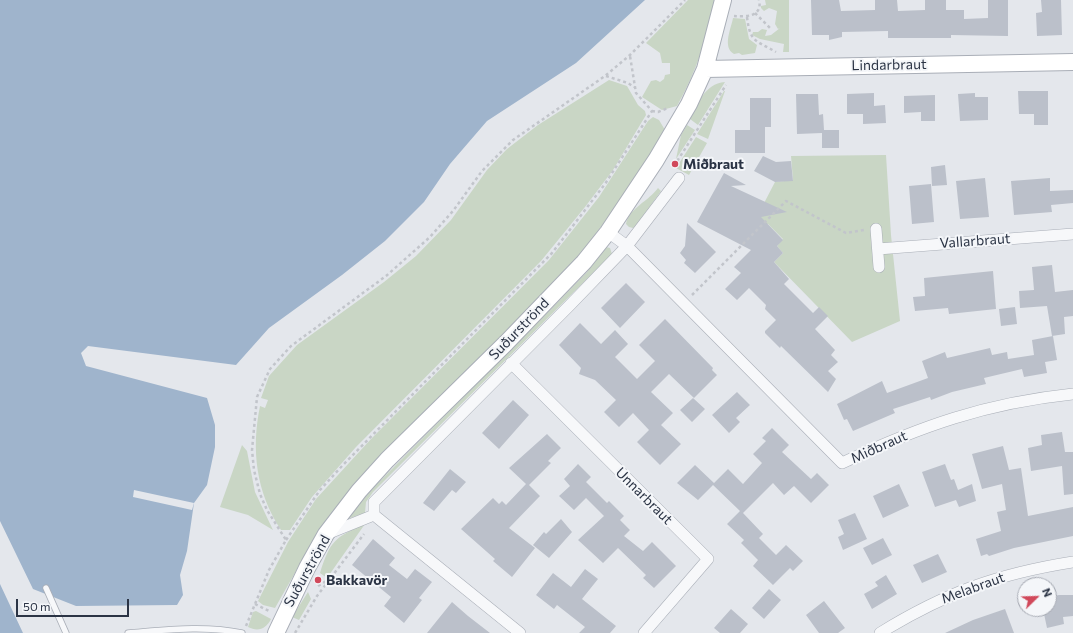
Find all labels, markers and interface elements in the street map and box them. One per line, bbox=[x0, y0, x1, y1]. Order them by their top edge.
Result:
street label: Lindarbraut bbox=[851, 56, 927, 74]
place label: Miðbraut bbox=[683, 156, 744, 172]
marker: Miðbraut bbox=[670, 159, 680, 169]
street label: Vallarbraut bbox=[939, 230, 1011, 252]
street label: Suðurströnd bbox=[485, 295, 553, 363]
street label: Miðbraut bbox=[848, 427, 910, 467]
street label: Unnarbraut bbox=[612, 464, 676, 528]
street label: Suðurströnd bbox=[280, 532, 334, 610]
street label: Melabraut bbox=[939, 569, 1007, 607]
place label: Bakkavör bbox=[326, 572, 387, 588]
marker: Bakkavör bbox=[313, 575, 323, 585]
north arrow bbox=[1017, 577, 1057, 617]
text: N bbox=[1040, 586, 1055, 599]
scale bar bbox=[18, 591, 131, 617]
text: 50 m bbox=[23, 599, 51, 613]

